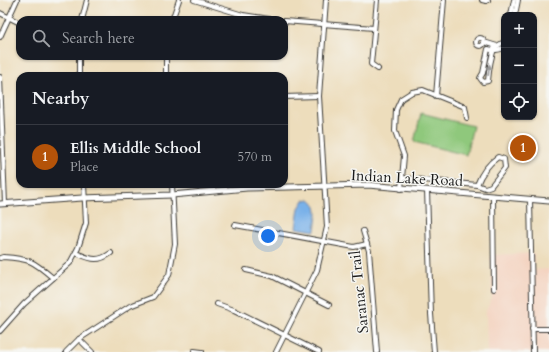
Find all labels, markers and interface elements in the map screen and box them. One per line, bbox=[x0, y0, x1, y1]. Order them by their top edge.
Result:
map controls bbox=[501, 12, 537, 120]
button: + bbox=[501, 12, 537, 48]
search box bbox=[16, 16, 288, 60]
icon: search bbox=[30, 27, 52, 49]
text: Search here bbox=[62, 28, 135, 48]
button: − bbox=[501, 48, 537, 84]
one-way arrow bbox=[486, 64, 492, 76]
button: locate bbox=[501, 84, 537, 120]
text: Nearby bbox=[32, 87, 89, 110]
pin: 1 bbox=[510, 133, 536, 163]
text: Ellis Middle School bbox=[70, 138, 201, 158]
text: 1 bbox=[42, 148, 48, 166]
text: 570 m bbox=[238, 148, 272, 166]
text: Place bbox=[70, 158, 98, 176]
street label: Indian Lake Road bbox=[350, 165, 464, 191]
your location bbox=[258, 226, 278, 246]
street label: Saranac Trail bbox=[345, 250, 373, 334]

